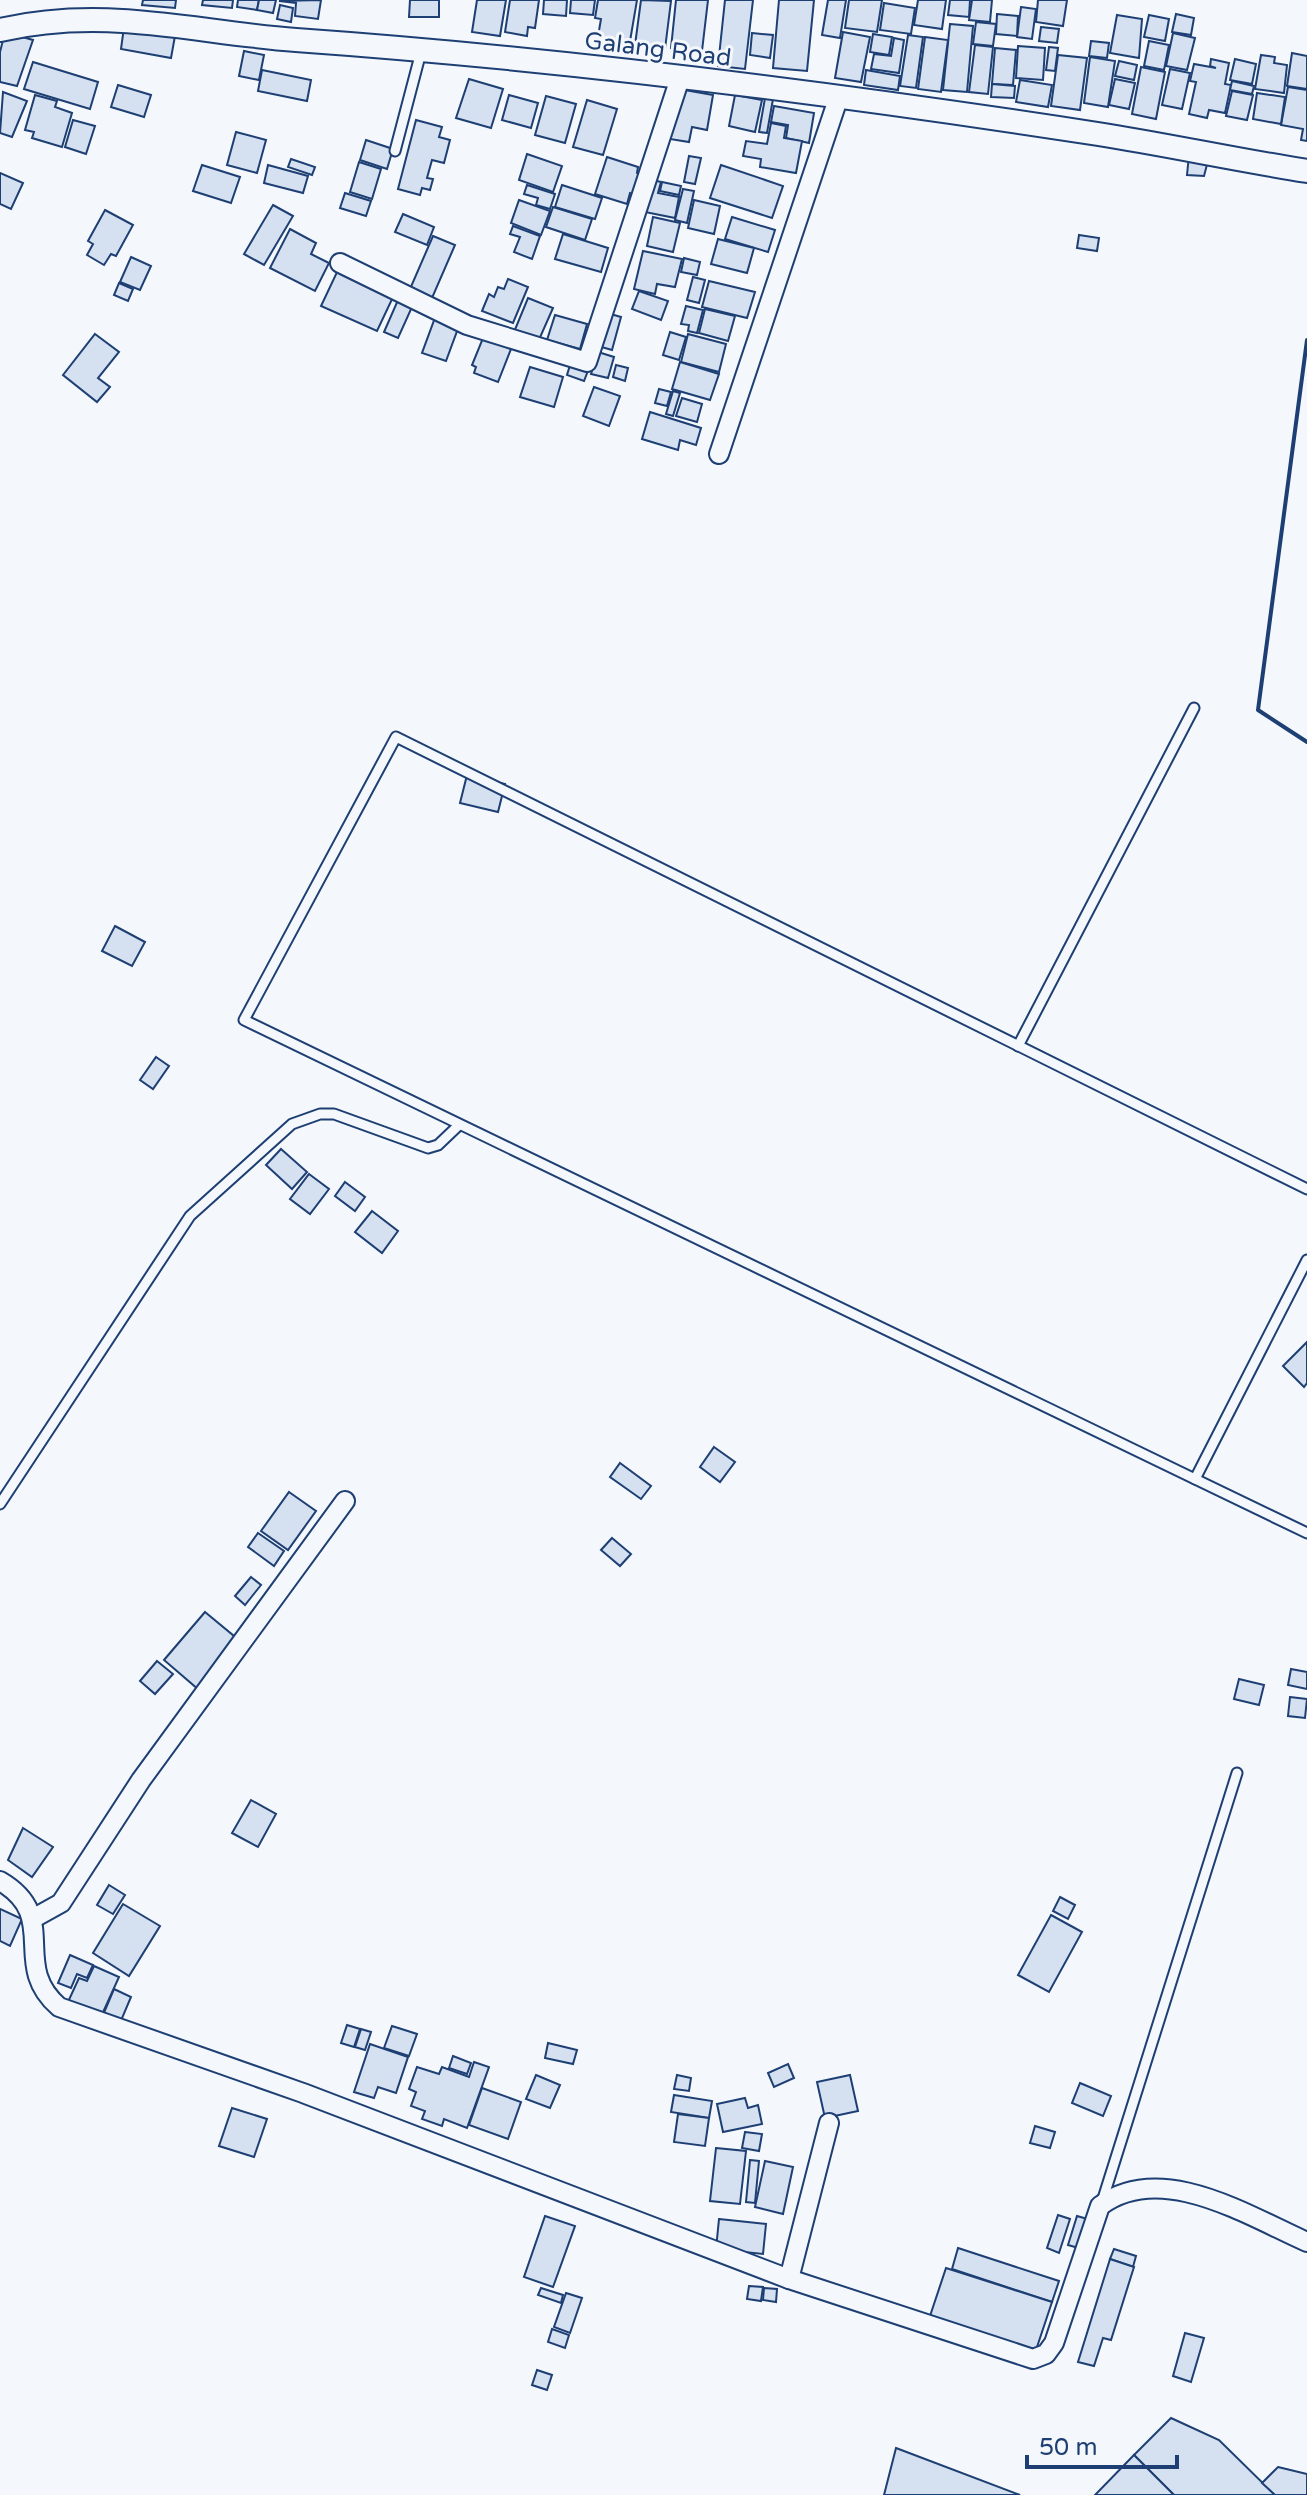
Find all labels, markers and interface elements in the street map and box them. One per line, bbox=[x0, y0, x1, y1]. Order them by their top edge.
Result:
street label: Galang Road bbox=[583, 26, 733, 73]
scale bar bbox=[1027, 2419, 1177, 2469]
text: 50 m bbox=[1039, 2433, 1097, 2462]

